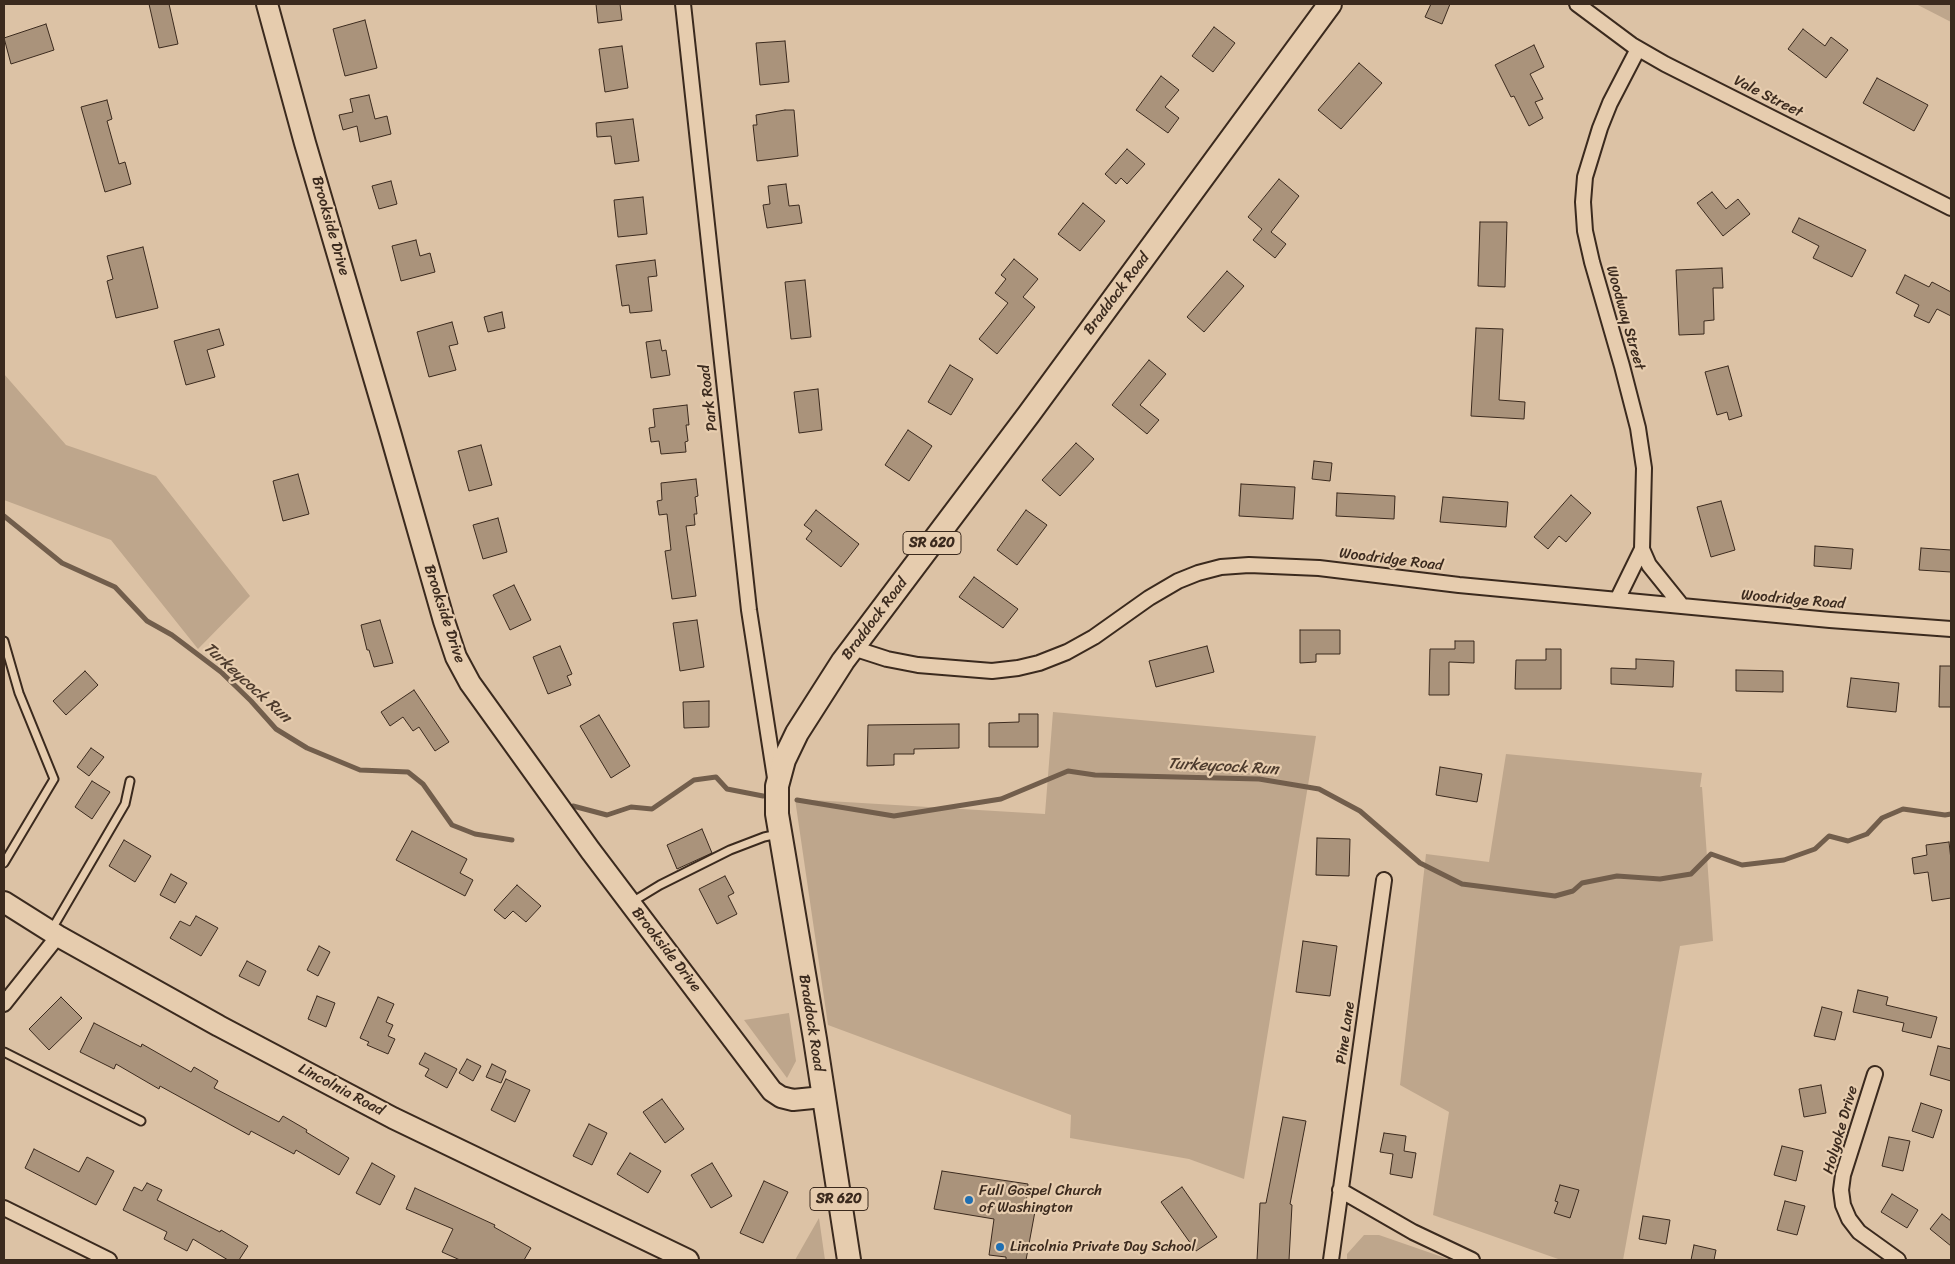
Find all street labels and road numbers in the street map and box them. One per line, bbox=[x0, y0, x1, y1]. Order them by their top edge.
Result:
street label: Vale Street bbox=[1731, 72, 1805, 122]
street label: Brookside Drive bbox=[307, 174, 353, 278]
street label: Braddock Road bbox=[1080, 249, 1154, 339]
street label: Woodway Street bbox=[1601, 264, 1649, 372]
street label: Park Road bbox=[696, 364, 722, 432]
road number: SR 620 bbox=[903, 532, 961, 554]
street label: Woodridge Road bbox=[1338, 545, 1444, 575]
street label: Brookside Drive bbox=[420, 562, 468, 666]
street label: Braddock Road bbox=[838, 574, 912, 664]
street label: Woodridge Road bbox=[1740, 586, 1846, 614]
street label: Brookside Drive bbox=[627, 904, 705, 996]
street label: Braddock Road bbox=[794, 973, 828, 1073]
street label: Pine Lane bbox=[1333, 1000, 1359, 1066]
street label: Lincolnia Road bbox=[295, 1060, 387, 1120]
street label: Holyoke Drive bbox=[1820, 1084, 1862, 1176]
road number: SR 620 bbox=[810, 1188, 868, 1210]

